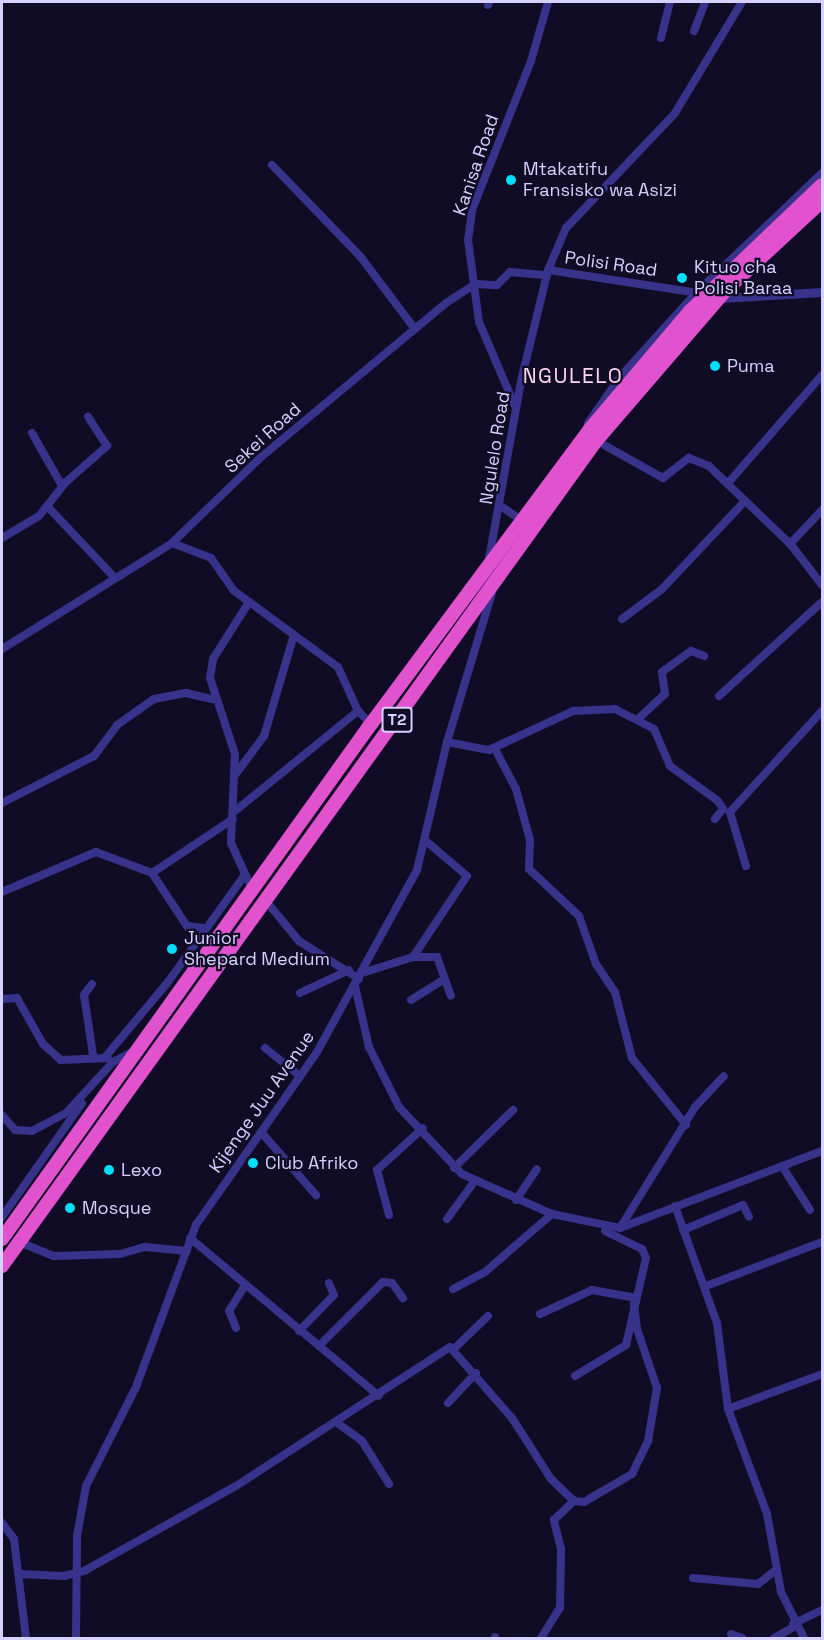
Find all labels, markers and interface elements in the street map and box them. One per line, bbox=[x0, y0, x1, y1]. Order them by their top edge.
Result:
street label: Kanisa Road bbox=[449, 112, 503, 218]
place label: Mtakatifu Fransisko wa Asizi bbox=[523, 159, 677, 201]
marker: Mtakatifu Fransisko wa Asizi bbox=[504, 173, 518, 187]
street label: Polisi Road bbox=[563, 247, 659, 281]
place label: Kituo cha Polisi Baraa bbox=[694, 257, 792, 300]
marker: Kituo cha Polisi Baraa bbox=[675, 271, 689, 285]
place label: Puma bbox=[727, 355, 775, 377]
marker: Puma bbox=[708, 359, 722, 373]
district label: NGULELO bbox=[523, 363, 623, 389]
street label: Ngulelo Road bbox=[475, 390, 515, 506]
street label: Sekei Road bbox=[221, 398, 305, 478]
road number: T2 bbox=[380, 707, 414, 733]
place label: Junior Shepard Medium bbox=[184, 928, 330, 970]
marker: Junior Shepard Medium bbox=[165, 942, 179, 956]
street label: Kijenge Juu Avenue bbox=[205, 1027, 319, 1177]
place label: Club Afriko bbox=[265, 1152, 359, 1174]
marker: Club Afriko bbox=[246, 1156, 260, 1170]
place label: Lexo bbox=[121, 1159, 162, 1181]
marker: Lexo bbox=[102, 1163, 116, 1177]
place label: Mosque bbox=[82, 1197, 151, 1219]
marker: Mosque bbox=[63, 1201, 77, 1215]

